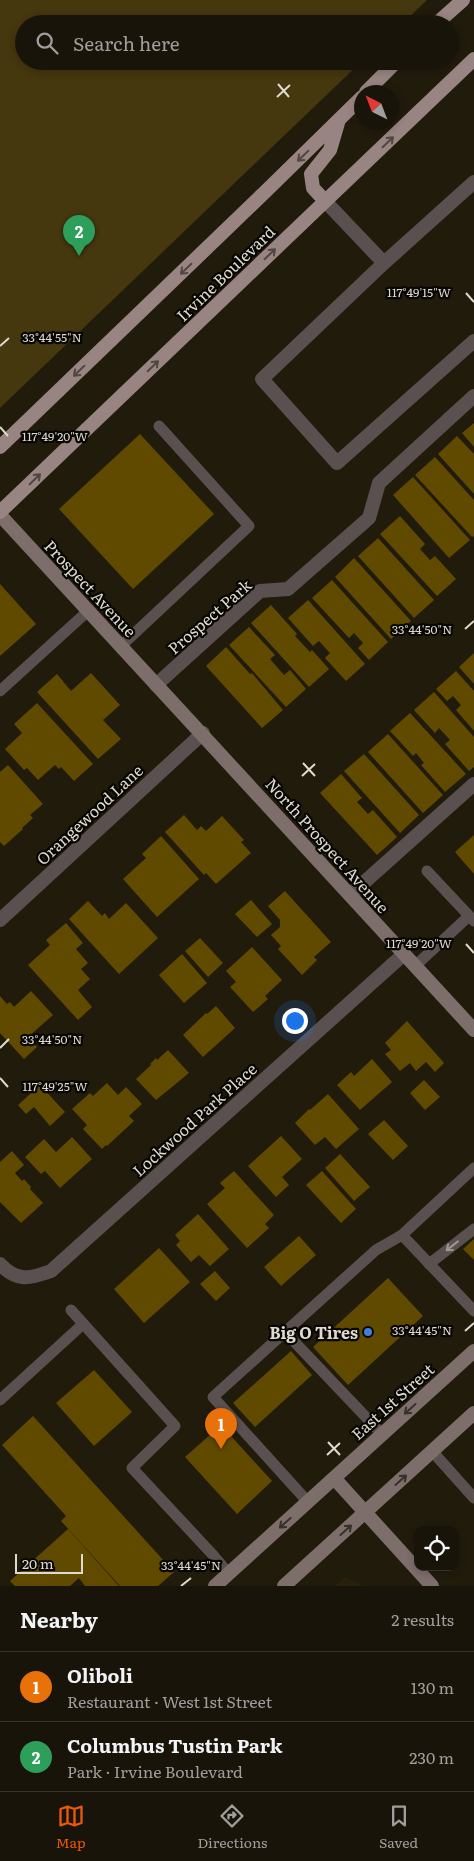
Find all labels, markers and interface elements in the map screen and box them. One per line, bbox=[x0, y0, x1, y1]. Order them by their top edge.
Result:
search box bbox=[15, 15, 459, 70]
icon: search bbox=[33, 29, 61, 57]
text: Search here bbox=[73, 29, 180, 57]
north arrow bbox=[354, 85, 399, 130]
one-way arrow bbox=[381, 136, 394, 148]
one-way arrow bbox=[297, 150, 309, 162]
pin: 2 bbox=[63, 215, 95, 256]
street label: Irvine Boulevard bbox=[170, 219, 280, 326]
one-way arrow bbox=[264, 248, 276, 260]
one-way arrow bbox=[180, 263, 192, 275]
text: 117°49'15"W bbox=[387, 283, 451, 301]
text: 33°44'55"N bbox=[22, 328, 82, 346]
one-way arrow bbox=[146, 360, 159, 372]
one-way arrow bbox=[73, 365, 86, 377]
text: 117°49'20"W bbox=[22, 427, 88, 445]
one-way arrow bbox=[29, 473, 42, 485]
street label: Prospect Avenue bbox=[39, 534, 143, 642]
street label: Prospect Park bbox=[162, 573, 256, 659]
text: 33°44'50"N bbox=[392, 620, 452, 638]
street label: Orangewood Lane bbox=[30, 758, 148, 870]
street label: North Prospect Avenue bbox=[261, 772, 395, 918]
text: 117°49'20"W bbox=[386, 934, 452, 952]
your location bbox=[282, 1008, 308, 1034]
text: 33°44'50"N bbox=[22, 1030, 82, 1048]
street label: Lockwood Park Place bbox=[126, 1056, 262, 1182]
text: 117°49'25"W bbox=[22, 1077, 88, 1095]
one-way arrow bbox=[446, 1241, 459, 1252]
place label: Big O Tires bbox=[270, 1320, 358, 1344]
text: 33°44'45"N bbox=[392, 1321, 452, 1339]
marker: Big O Tires bbox=[362, 1326, 374, 1338]
street label: East 1st Street bbox=[345, 1357, 439, 1445]
one-way arrow bbox=[404, 1403, 417, 1414]
pin: 1 bbox=[205, 1408, 237, 1449]
one-way arrow bbox=[394, 1474, 407, 1486]
one-way arrow bbox=[279, 1517, 292, 1529]
one-way arrow bbox=[339, 1524, 352, 1536]
map controls bbox=[414, 1526, 459, 1571]
button: locate bbox=[414, 1526, 459, 1571]
scale bar bbox=[15, 1551, 82, 1574]
text: 20 m bbox=[22, 1553, 54, 1573]
text: 33°44'45"N bbox=[161, 1556, 221, 1574]
text: Nearby bbox=[20, 1603, 98, 1634]
text: 2 results bbox=[391, 1607, 454, 1631]
text: Oliboli bbox=[67, 1661, 133, 1689]
text: 1 bbox=[33, 1675, 39, 1699]
text: 130 m bbox=[411, 1675, 454, 1699]
text: Restaurant · West 1st Street bbox=[67, 1689, 272, 1713]
text: Columbus Tustin Park bbox=[67, 1731, 283, 1759]
text: 2 bbox=[32, 1745, 40, 1769]
text: 230 m bbox=[409, 1745, 454, 1769]
text: Park · Irvine Boulevard bbox=[67, 1759, 243, 1783]
tab: Map bbox=[56, 1802, 86, 1852]
tab: Directions bbox=[197, 1802, 267, 1852]
tab: Saved bbox=[379, 1802, 418, 1852]

